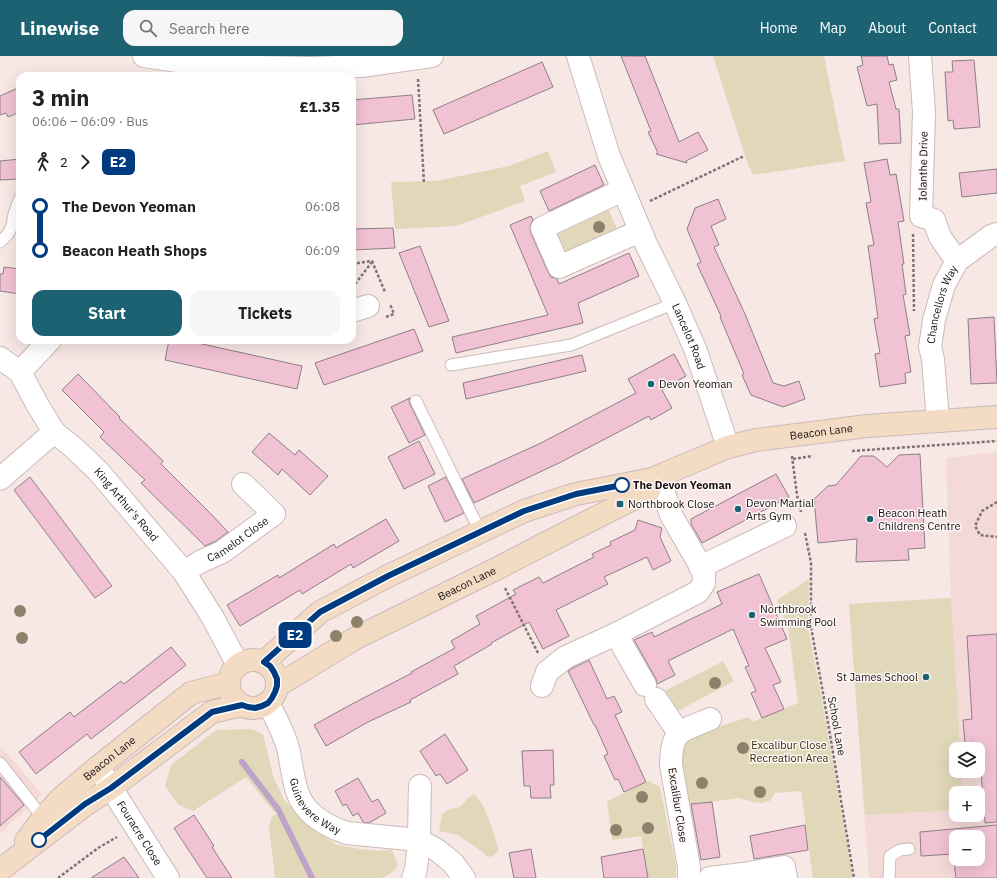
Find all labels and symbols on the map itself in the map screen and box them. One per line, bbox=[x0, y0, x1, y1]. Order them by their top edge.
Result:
street label: Iolanthe Drive bbox=[915, 131, 931, 201]
street label: Chancellors Way bbox=[924, 262, 961, 345]
street label: Lancelot Road bbox=[669, 301, 709, 371]
place label: Devon Yeoman bbox=[659, 377, 733, 391]
marker: Devon Yeoman bbox=[646, 379, 656, 389]
street label: Beacon Lane bbox=[789, 421, 854, 443]
street label: King Arthur's Road bbox=[91, 465, 162, 544]
marker: The Devon Yeoman bbox=[614, 477, 630, 493]
place label: The Devon Yeoman bbox=[633, 478, 731, 492]
place label: Devon Martial Arts Gym bbox=[746, 496, 814, 523]
place label: Northbrook Close bbox=[628, 497, 715, 511]
marker: Northbrook Close bbox=[615, 499, 625, 509]
marker: Devon Martial Arts Gym bbox=[733, 504, 743, 514]
place label: Beacon Heath Childrens Centre bbox=[878, 506, 960, 533]
street label: Camelot Close bbox=[205, 513, 271, 565]
marker: Beacon Heath Childrens Centre bbox=[865, 514, 875, 524]
street label: Beacon Lane bbox=[435, 563, 498, 604]
place label: Northbrook Swimming Pool bbox=[760, 602, 836, 629]
marker: Northbrook Swimming Pool bbox=[747, 610, 757, 620]
line badge: E2 bbox=[277, 622, 313, 648]
place label: St James School bbox=[837, 670, 918, 684]
marker: St James School bbox=[921, 672, 931, 682]
street label: School Lane bbox=[825, 695, 849, 757]
street label: Beacon Lane bbox=[80, 733, 138, 784]
park label: Excalibur Close Recreation Area bbox=[750, 738, 829, 765]
street label: Excalibur Close bbox=[665, 767, 691, 843]
street label: Guinevere Way bbox=[287, 777, 343, 837]
street label: Fouracre Close bbox=[114, 798, 165, 868]
unlabelled marker bbox=[31, 832, 47, 848]

